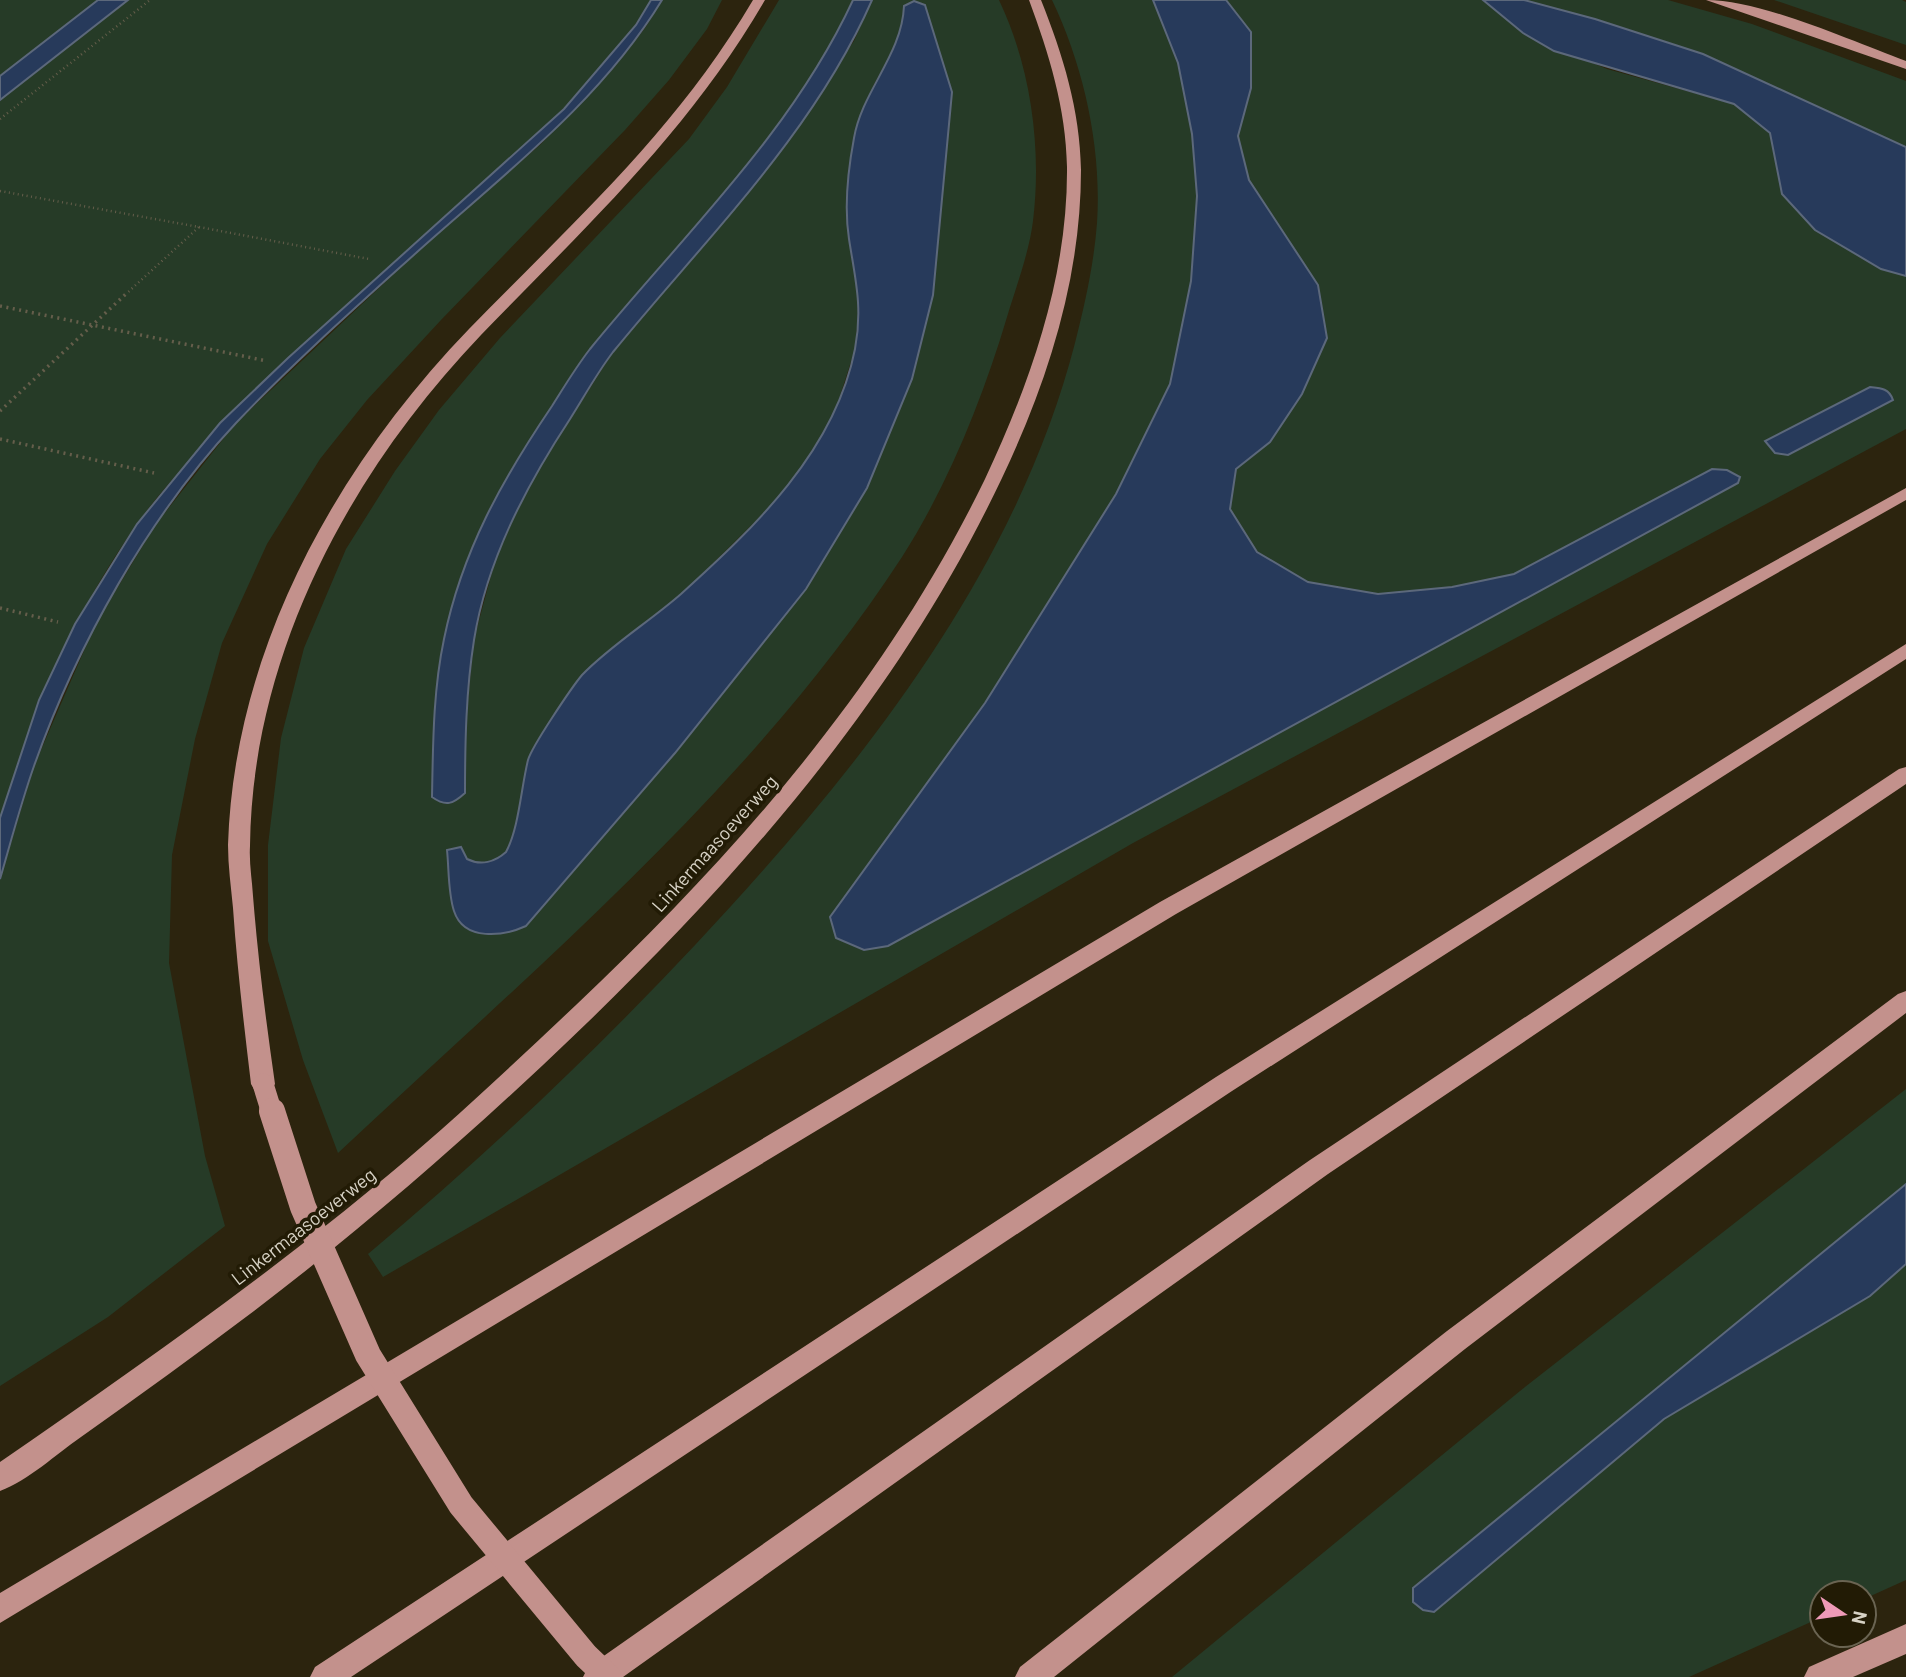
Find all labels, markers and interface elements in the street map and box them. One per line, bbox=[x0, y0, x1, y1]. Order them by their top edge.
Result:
street label: Linkermaasoeverweg bbox=[646, 770, 782, 916]
street label: Linkermaasoeverweg bbox=[226, 1163, 380, 1289]
north arrow bbox=[1808, 1579, 1878, 1649]
text: N bbox=[1847, 1609, 1873, 1627]

